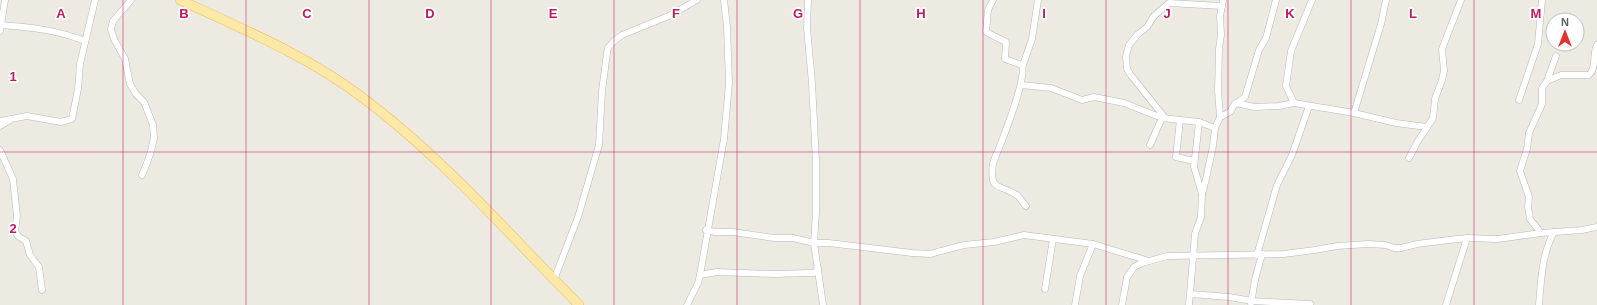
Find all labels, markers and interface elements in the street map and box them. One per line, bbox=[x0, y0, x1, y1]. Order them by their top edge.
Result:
text: A bbox=[56, 6, 66, 21]
text: B bbox=[179, 6, 189, 21]
text: C bbox=[302, 6, 312, 21]
text: D bbox=[425, 6, 435, 21]
text: E bbox=[549, 6, 558, 21]
text: F bbox=[672, 6, 680, 21]
text: G bbox=[793, 6, 803, 21]
text: H bbox=[916, 6, 926, 21]
text: I bbox=[1042, 6, 1046, 21]
text: J bbox=[1163, 6, 1171, 21]
text: K bbox=[1285, 6, 1295, 21]
text: L bbox=[1409, 6, 1417, 21]
text: M bbox=[1531, 6, 1541, 21]
north arrow bbox=[1545, 12, 1585, 52]
text: N bbox=[1561, 16, 1569, 28]
text: 1 bbox=[9, 69, 17, 84]
text: 2 bbox=[9, 221, 17, 236]

